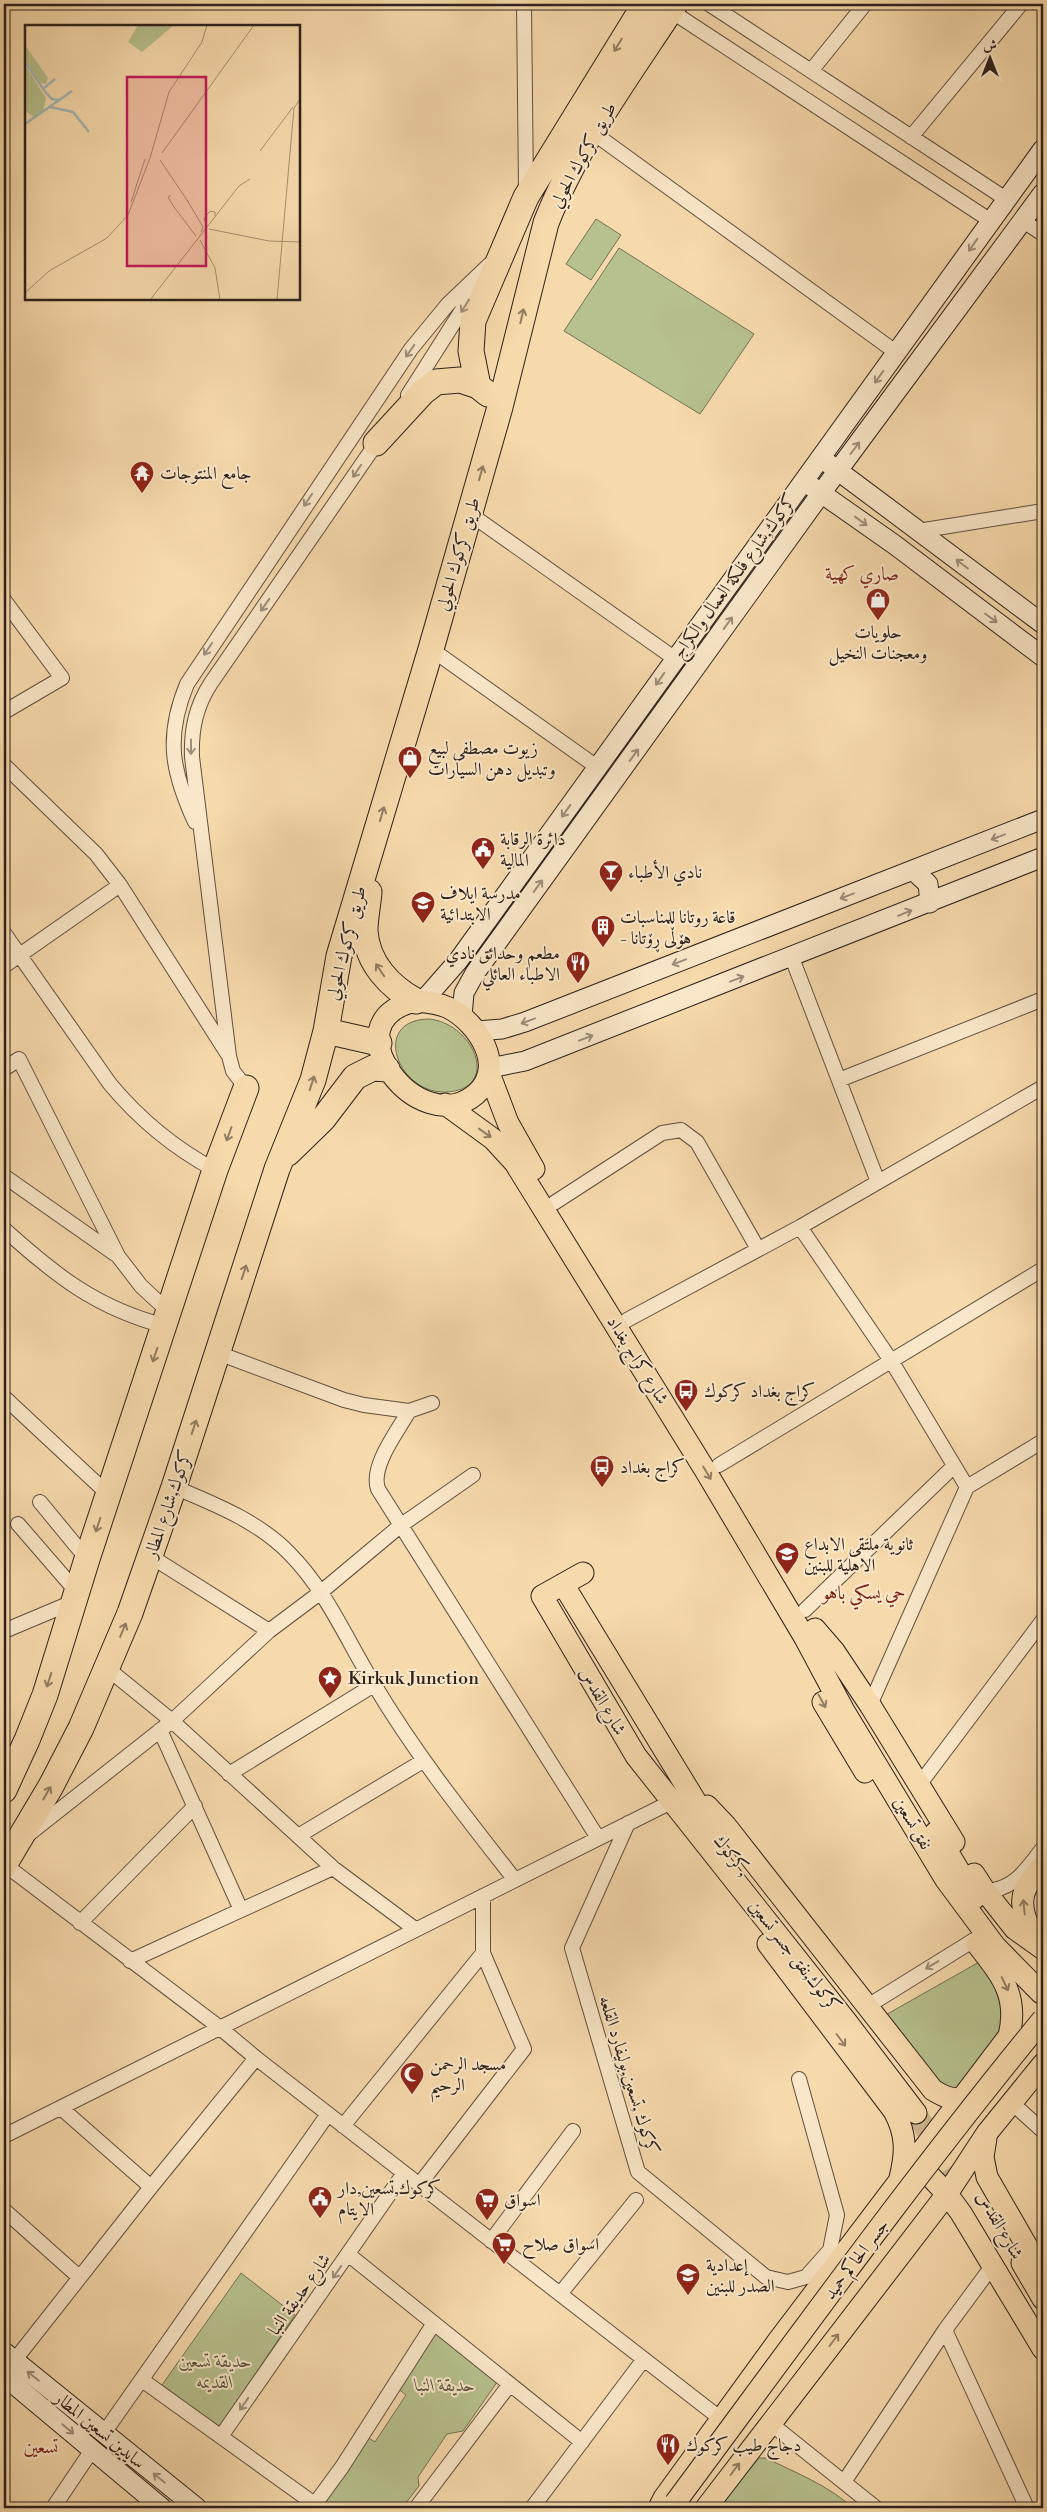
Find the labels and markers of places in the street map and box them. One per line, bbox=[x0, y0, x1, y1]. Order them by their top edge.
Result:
temple icon: جامع المنتوجات bbox=[129, 460, 155, 494]
place label: جامع المنتوجات bbox=[160, 462, 252, 489]
shop icon: حلويات ومعجنات النخيل bbox=[865, 587, 891, 621]
place label: حلويات ومعجنات النخيل bbox=[828, 621, 928, 666]
place label: زيوت مصطفى لبيع وتبديل دهن السيارات bbox=[428, 737, 556, 782]
shop icon: زيوت مصطفى لبيع وتبديل دهن السيارات bbox=[397, 745, 423, 779]
place label: دائرة الرقابة المالية bbox=[500, 828, 566, 872]
public building icon: دائرة الرقابة المالية bbox=[470, 836, 496, 870]
bar icon: نادي الأطباء bbox=[598, 859, 624, 893]
place label: نادي الأطباء bbox=[628, 859, 702, 887]
place label: مدرسة ايلاف الابتدائية bbox=[440, 882, 521, 926]
school or university icon: مدرسة ايلاف الابتدائية bbox=[410, 890, 436, 924]
place label: قاعة روتانا للمناسبات - هۆڵی ڕۆتانا bbox=[620, 906, 736, 953]
building icon: قاعة روتانا للمناسبات - هۆڵی ڕۆتانا bbox=[590, 914, 616, 948]
place label: مطعم وحدائق نادي الاطباء العائلي bbox=[445, 942, 560, 991]
restaurant icon: مطعم وحدائق نادي الاطباء العائلي bbox=[565, 950, 591, 984]
bus stop icon: كراج بغداد كركوك bbox=[673, 1378, 699, 1412]
place label: كراج بغداد كركوك bbox=[704, 1380, 815, 1407]
bus stop icon: كراج بغداد bbox=[589, 1454, 615, 1488]
place label: كراج بغداد bbox=[620, 1456, 685, 1483]
place label: ثانوية ملتقى الابداع الاهلية للبنين bbox=[804, 1533, 914, 1577]
school or university icon: ثانوية ملتقى الابداع الاهلية للبنين bbox=[774, 1541, 800, 1575]
place icon: Kirkuk Junction bbox=[317, 1665, 343, 1699]
place label: Kirkuk Junction bbox=[348, 1667, 479, 1690]
place label: مسجد الرحمن الرحيم bbox=[430, 2053, 506, 2103]
mosque icon: مسجد الرحمن الرحيم bbox=[399, 2061, 425, 2095]
place label: كركوك,تسعين,دار الايتام bbox=[336, 2177, 441, 2225]
public building icon: كركوك,تسعين,دار الايتام bbox=[307, 2185, 333, 2219]
supermarket icon: اسواق bbox=[474, 2187, 500, 2221]
place label: اسواق bbox=[504, 2189, 541, 2212]
supermarket icon: اسواق صلاح bbox=[491, 2231, 517, 2265]
place label: اسواق صلاح bbox=[522, 2233, 599, 2260]
place label: إعدادية الصدر للبنين bbox=[706, 2254, 775, 2298]
school or university icon: إعدادية الصدر للبنين bbox=[675, 2262, 701, 2296]
restaurant icon: دجاج طيب كركوك bbox=[655, 2432, 681, 2466]
place label: دجاج طيب كركوك bbox=[686, 2434, 801, 2461]

